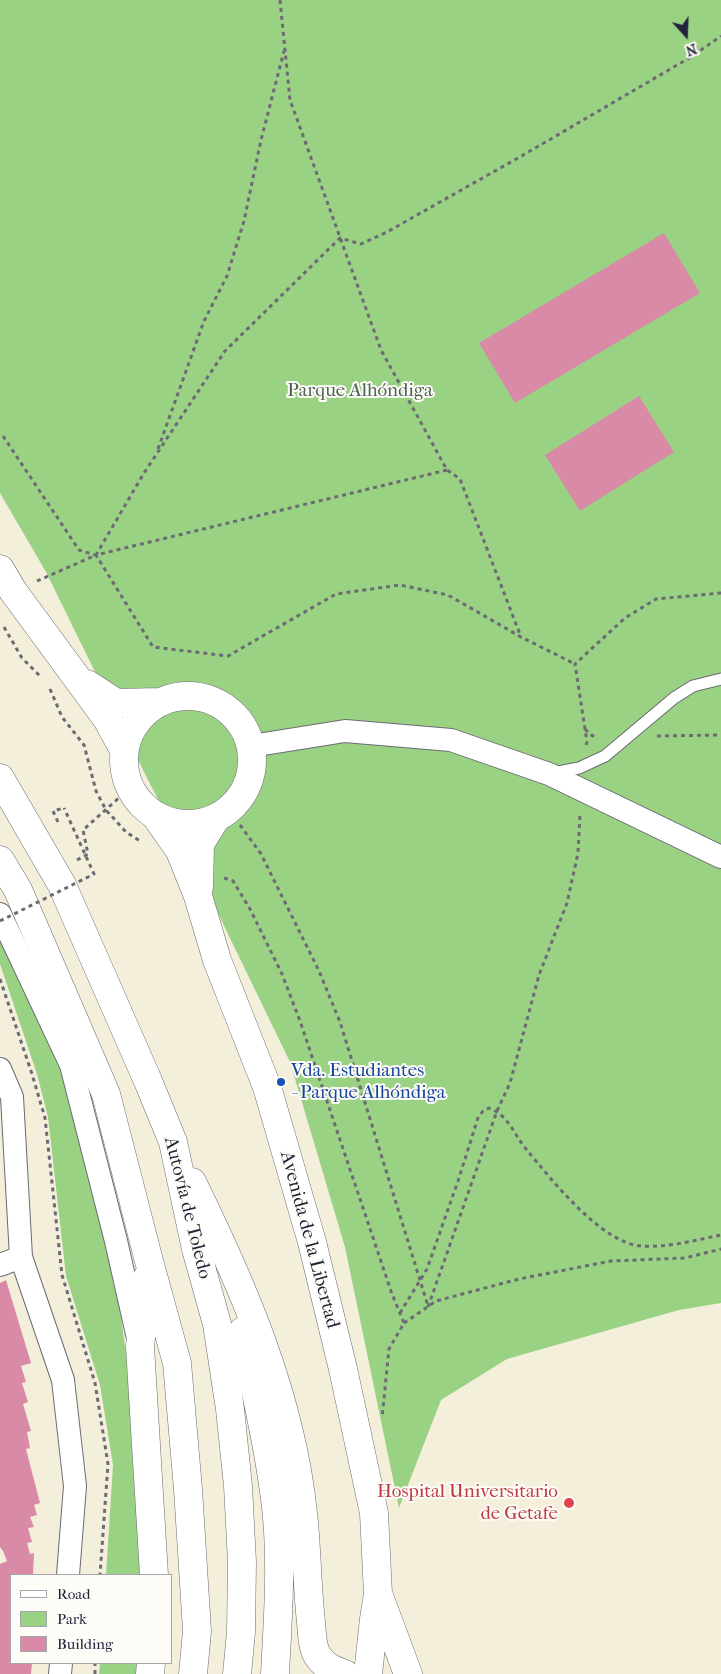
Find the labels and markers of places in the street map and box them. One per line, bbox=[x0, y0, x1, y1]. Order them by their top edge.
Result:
place label: Vda. Estudiantes - Parque Alhóndiga bbox=[291, 1060, 446, 1104]
marker: Vda. Estudiantes - Parque Alhóndiga bbox=[275, 1076, 287, 1088]
place label: Hospital Universitario de Getafe bbox=[377, 1481, 558, 1525]
marker: Hospital Universitario de Getafe bbox=[562, 1496, 576, 1510]

